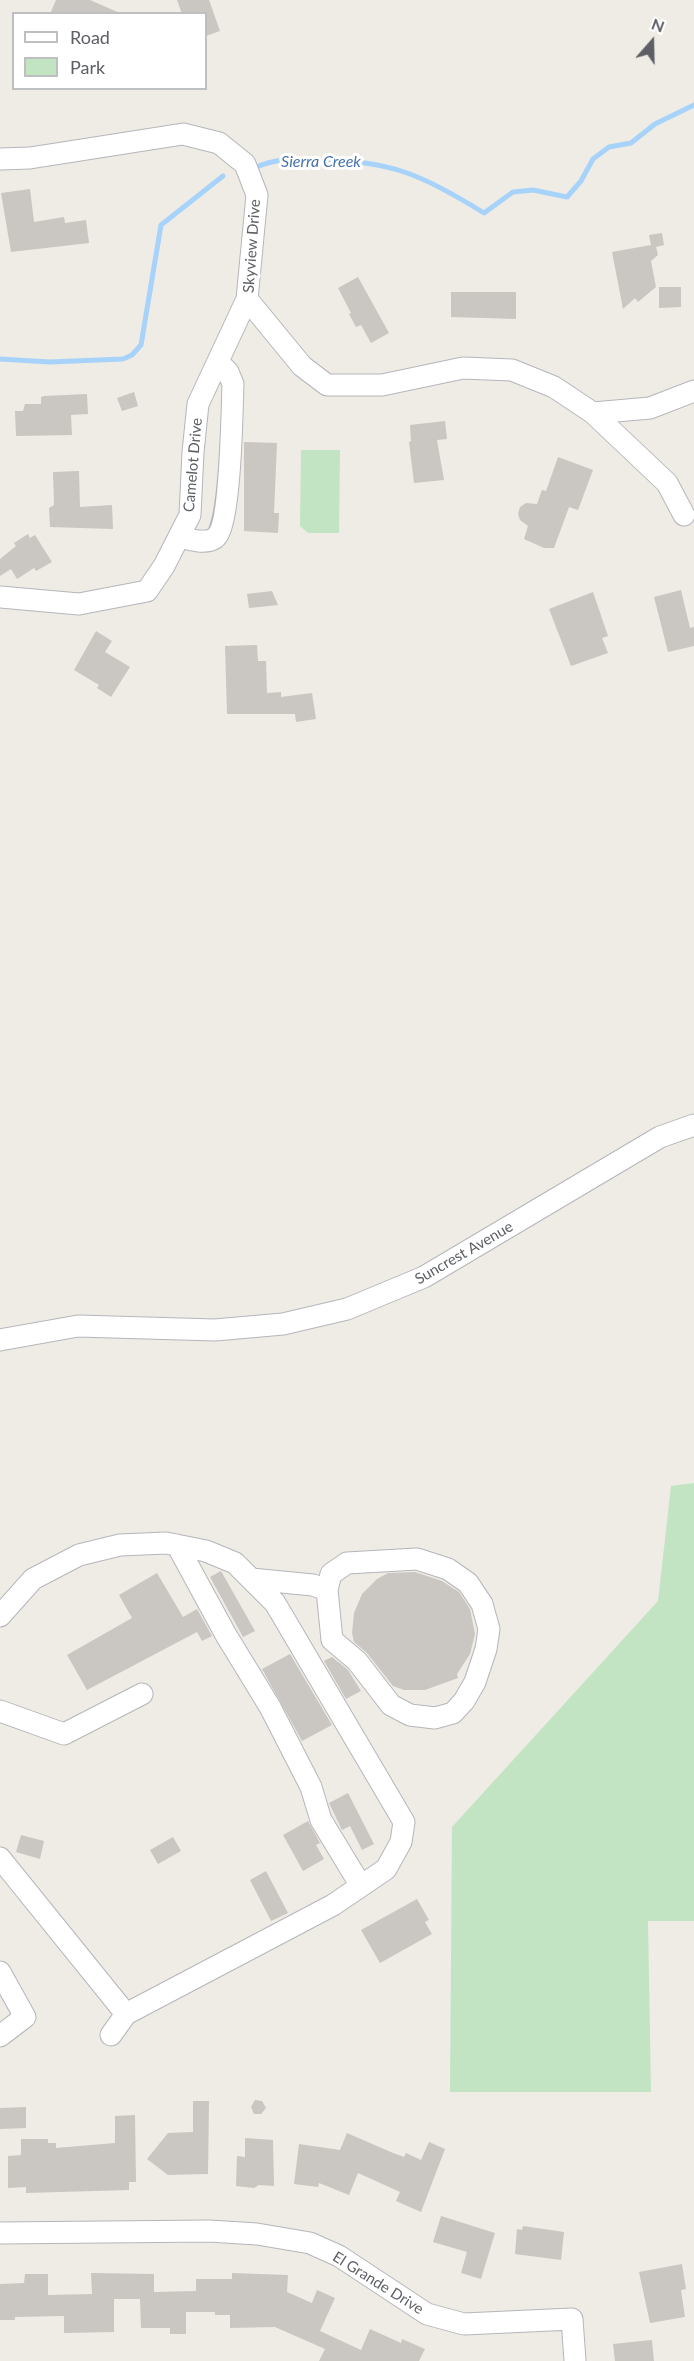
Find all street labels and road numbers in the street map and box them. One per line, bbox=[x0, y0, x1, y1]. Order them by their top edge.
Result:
street label: Skyview Drive bbox=[240, 199, 264, 293]
street label: Camelot Drive bbox=[180, 417, 206, 513]
street label: Suncrest Avenue bbox=[412, 1218, 516, 1288]
street label: El Grande Drive bbox=[329, 2248, 427, 2318]

